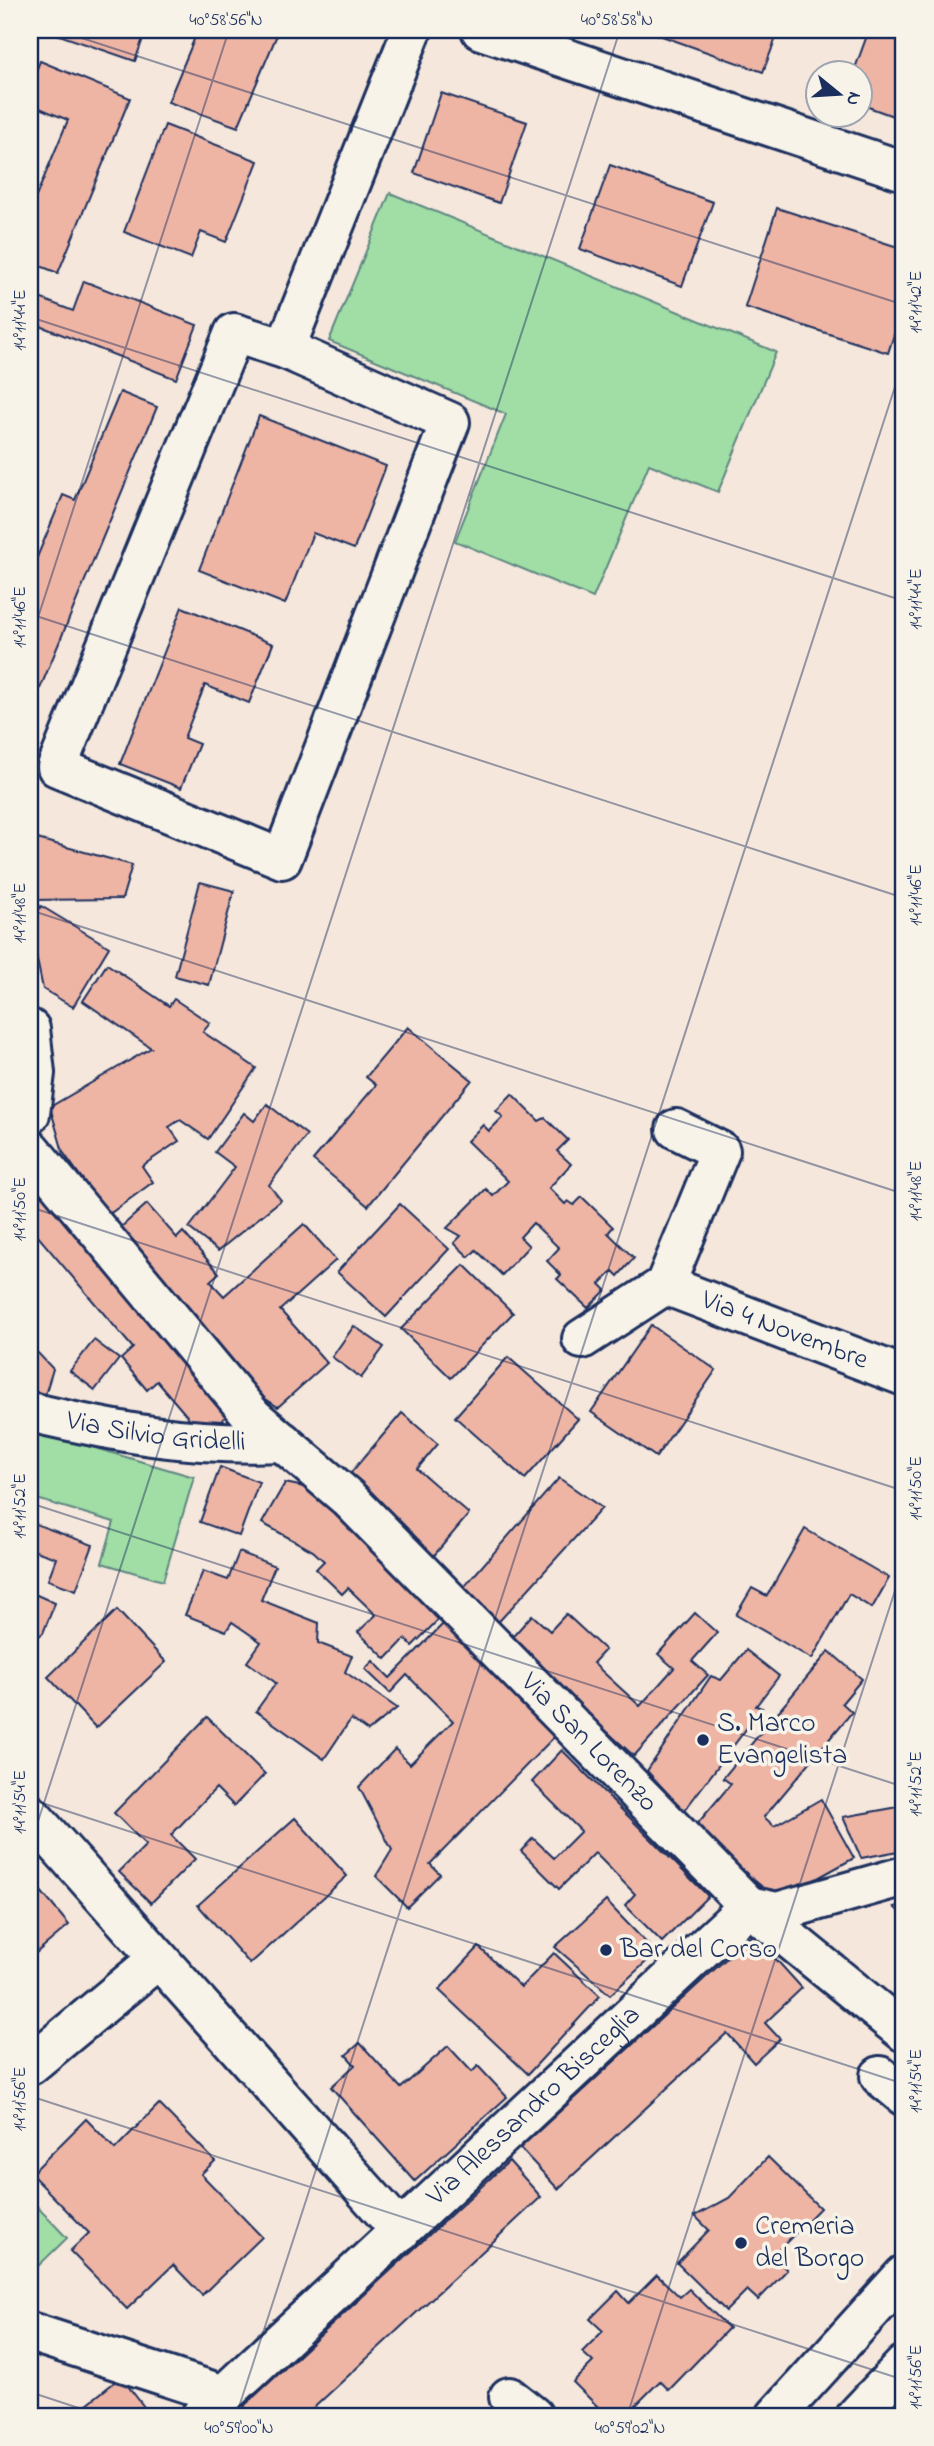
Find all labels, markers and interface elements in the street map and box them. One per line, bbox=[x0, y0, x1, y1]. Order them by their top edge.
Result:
text: 40°58'56"N bbox=[189, 8, 263, 34]
text: 40°58'58"N bbox=[581, 8, 653, 34]
north arrow bbox=[804, 60, 874, 130]
text: N bbox=[838, 88, 868, 109]
text: 14°11'42"E bbox=[904, 271, 930, 333]
text: 14°11'44"E bbox=[8, 289, 34, 351]
text: 14°11'44"E bbox=[904, 568, 930, 630]
text: 14°11'46"E bbox=[8, 586, 34, 648]
text: 14°11'46"E bbox=[904, 864, 930, 926]
text: 14°11'48"E bbox=[8, 883, 34, 943]
text: 14°11'48"E bbox=[904, 1161, 930, 1221]
text: 14°11'50"E bbox=[8, 1177, 34, 1241]
street label: Via 4 Novembre bbox=[694, 1280, 874, 1381]
street label: Via Silvio Gridelli bbox=[61, 1400, 246, 1463]
text: 14°11'50"E bbox=[904, 1456, 930, 1520]
text: 14°11'52"E bbox=[8, 1473, 34, 1539]
street label: Via San Lorenzo bbox=[510, 1663, 667, 1822]
place label: S. Marco Evangelista bbox=[717, 1704, 847, 1777]
marker: S. Marco Evangelista bbox=[695, 1732, 711, 1748]
text: 14°11'52"E bbox=[904, 1751, 930, 1817]
text: 14°11'54"E bbox=[8, 1770, 34, 1834]
place label: Bar del Corso bbox=[619, 1930, 777, 1971]
marker: Bar del Corso bbox=[598, 1942, 614, 1958]
street label: Via Alessandro Bisceglia bbox=[417, 1996, 650, 2217]
text: 14°11'54"E bbox=[904, 2049, 930, 2113]
text: 14°11'56"E bbox=[8, 2067, 34, 2131]
place label: Cremeria del Borgo bbox=[755, 2207, 864, 2280]
marker: Cremeria del Borgo bbox=[733, 2235, 749, 2251]
text: 14°11'56"E bbox=[904, 2345, 930, 2409]
text: 40°59'00"N bbox=[204, 2416, 274, 2442]
text: 40°59'02"N bbox=[595, 2416, 665, 2442]

